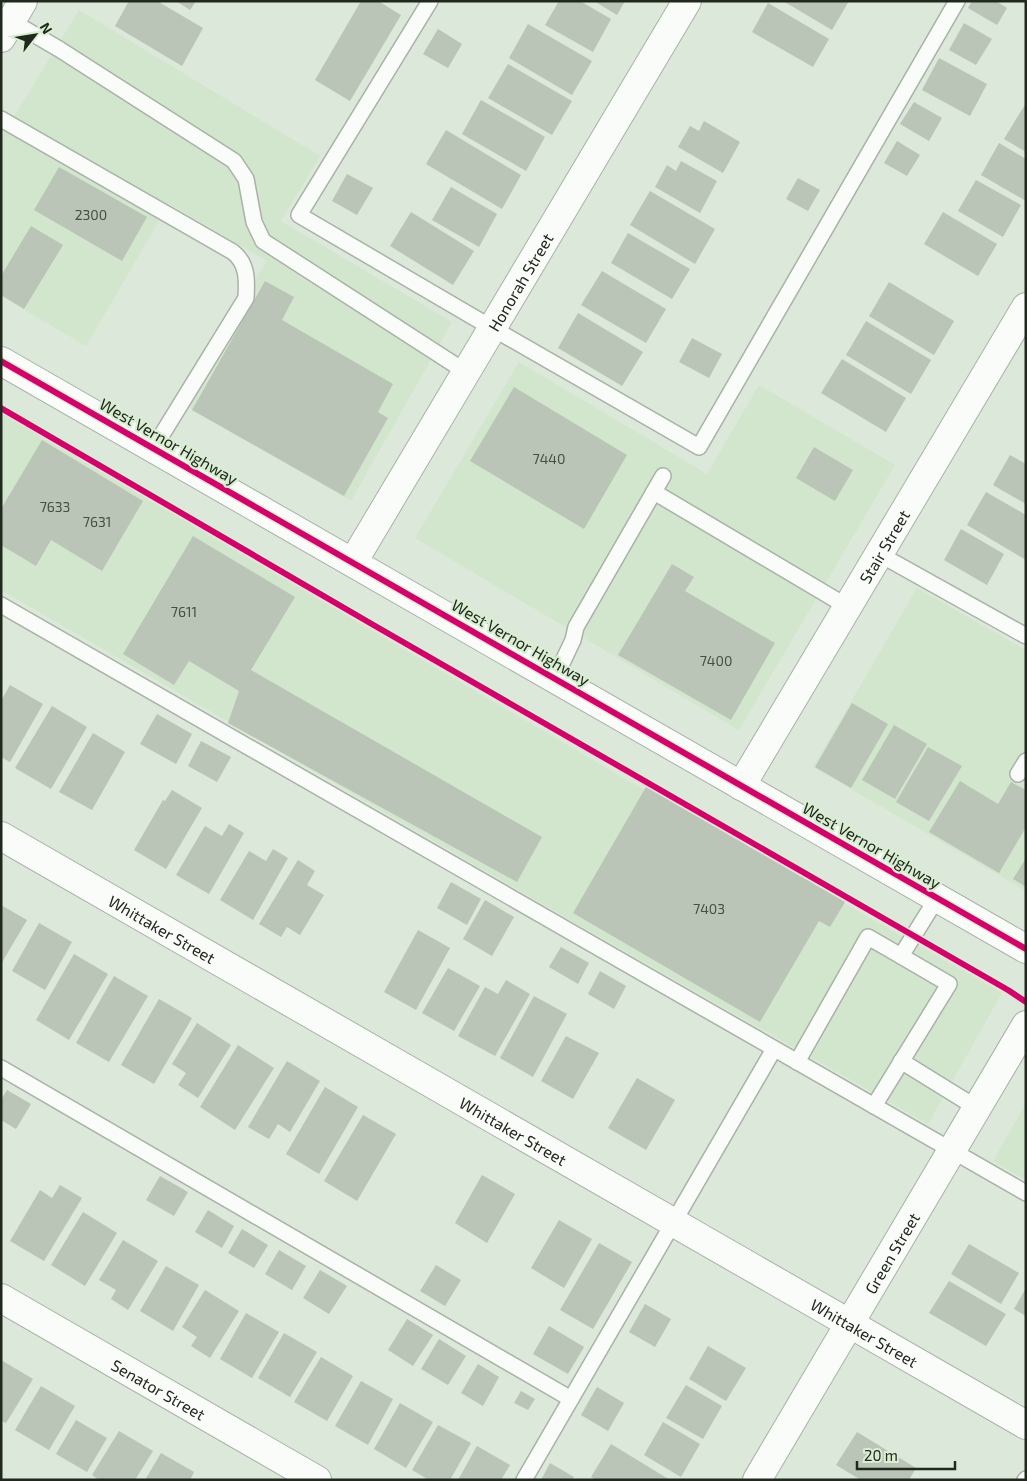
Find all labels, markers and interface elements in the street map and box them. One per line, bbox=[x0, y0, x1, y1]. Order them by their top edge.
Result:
north arrow bbox=[10, 10, 60, 60]
text: N bbox=[37, 19, 56, 37]
house number: 2300 bbox=[75, 206, 107, 223]
street label: Honorah Street bbox=[483, 229, 556, 334]
street label: West Vernor Highway bbox=[97, 394, 242, 489]
house number: 7440 bbox=[533, 450, 565, 467]
house number: 7633 bbox=[40, 498, 70, 515]
street label: Stair Street bbox=[855, 506, 913, 586]
house number: 7631 bbox=[83, 513, 111, 530]
street label: West Vernor Highway bbox=[449, 595, 594, 690]
house number: 7611 bbox=[171, 603, 197, 620]
house number: 7400 bbox=[700, 652, 732, 669]
street label: West Vernor Highway bbox=[800, 798, 945, 893]
street label: Whittaker Street bbox=[105, 891, 219, 967]
house number: 7403 bbox=[693, 900, 725, 917]
street label: Whittaker Street bbox=[457, 1092, 570, 1169]
street label: Green Street bbox=[860, 1209, 923, 1297]
street label: Whittaker Street bbox=[808, 1294, 921, 1370]
street label: Senator Street bbox=[108, 1354, 209, 1423]
scale bar bbox=[857, 1438, 954, 1470]
text: 20 m bbox=[864, 1446, 898, 1464]

